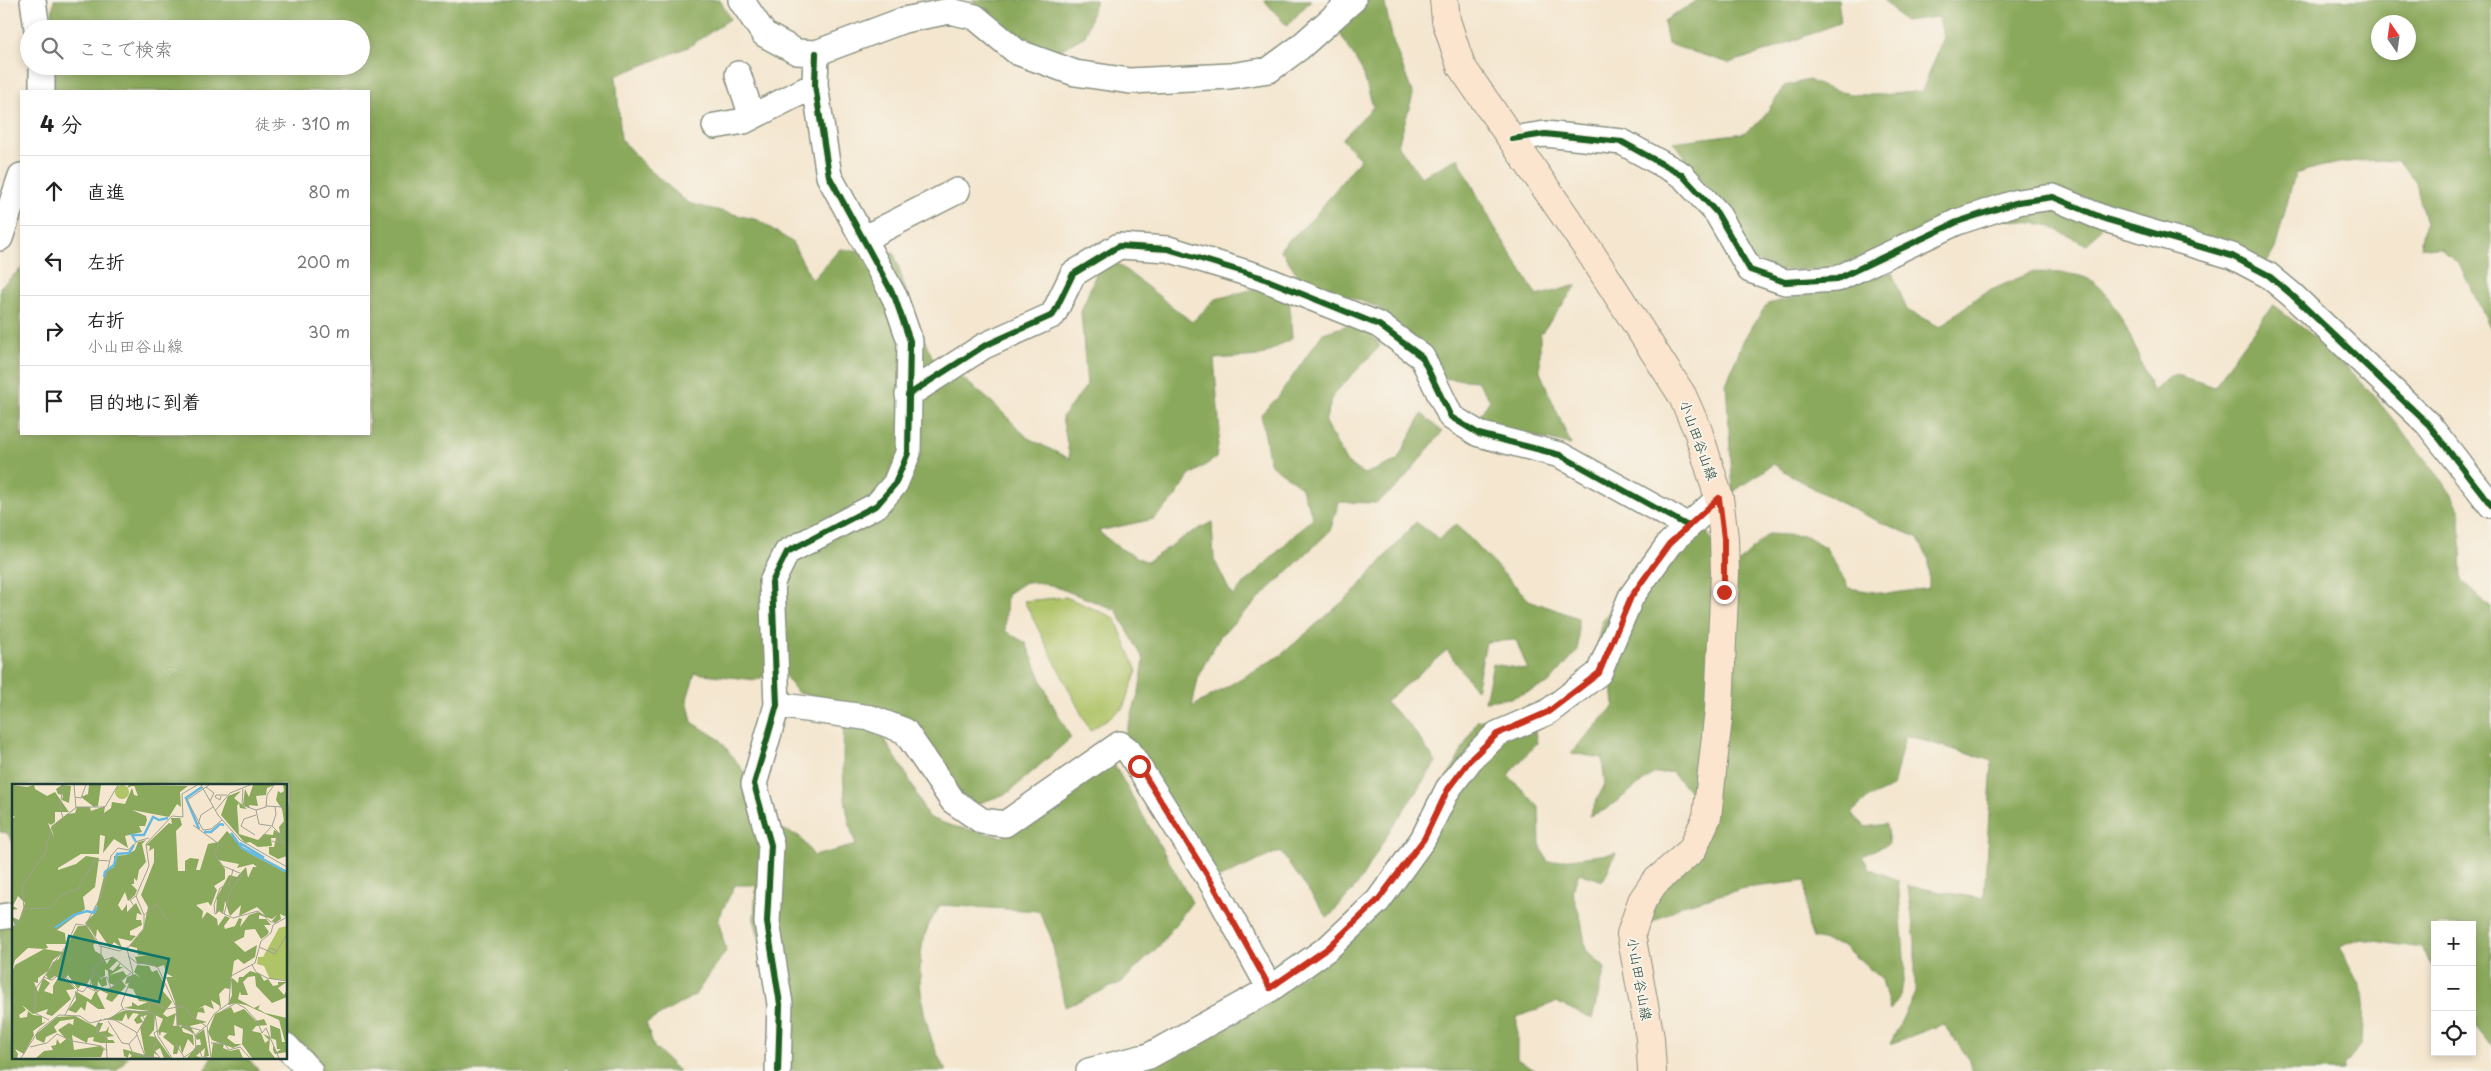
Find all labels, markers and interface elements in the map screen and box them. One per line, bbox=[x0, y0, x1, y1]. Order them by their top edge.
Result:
north arrow bbox=[2371, 15, 2416, 60]
search box bbox=[20, 20, 370, 75]
icon: search bbox=[38, 34, 66, 62]
text: ここで検索 bbox=[78, 34, 173, 62]
text: 4 分 bbox=[40, 107, 82, 139]
text: 徒歩 · 310 m bbox=[255, 111, 350, 135]
icon: ahead bbox=[40, 177, 68, 205]
text: 直進 bbox=[87, 177, 125, 205]
text: 80 m bbox=[308, 179, 350, 203]
icon: left bbox=[40, 247, 68, 275]
text: 左折 bbox=[87, 247, 125, 275]
text: 200 m bbox=[297, 249, 350, 273]
text: 右折 bbox=[87, 305, 125, 333]
icon: right bbox=[40, 317, 68, 345]
text: 30 m bbox=[308, 319, 350, 343]
text: 小山田谷山線 bbox=[87, 333, 183, 357]
icon: arrive bbox=[40, 387, 68, 415]
text: 目的地に到着 bbox=[87, 387, 201, 415]
street label: 小山田谷山線 bbox=[1675, 397, 1723, 483]
route end bbox=[1713, 581, 1736, 604]
route start bbox=[1128, 755, 1151, 778]
inset map bbox=[12, 784, 288, 1058]
map controls bbox=[2431, 921, 2476, 1056]
button: + bbox=[2431, 921, 2476, 966]
street label: 小山田谷山線 bbox=[1622, 936, 1658, 1022]
button: − bbox=[2431, 966, 2476, 1011]
button: locate bbox=[2431, 1011, 2476, 1056]

